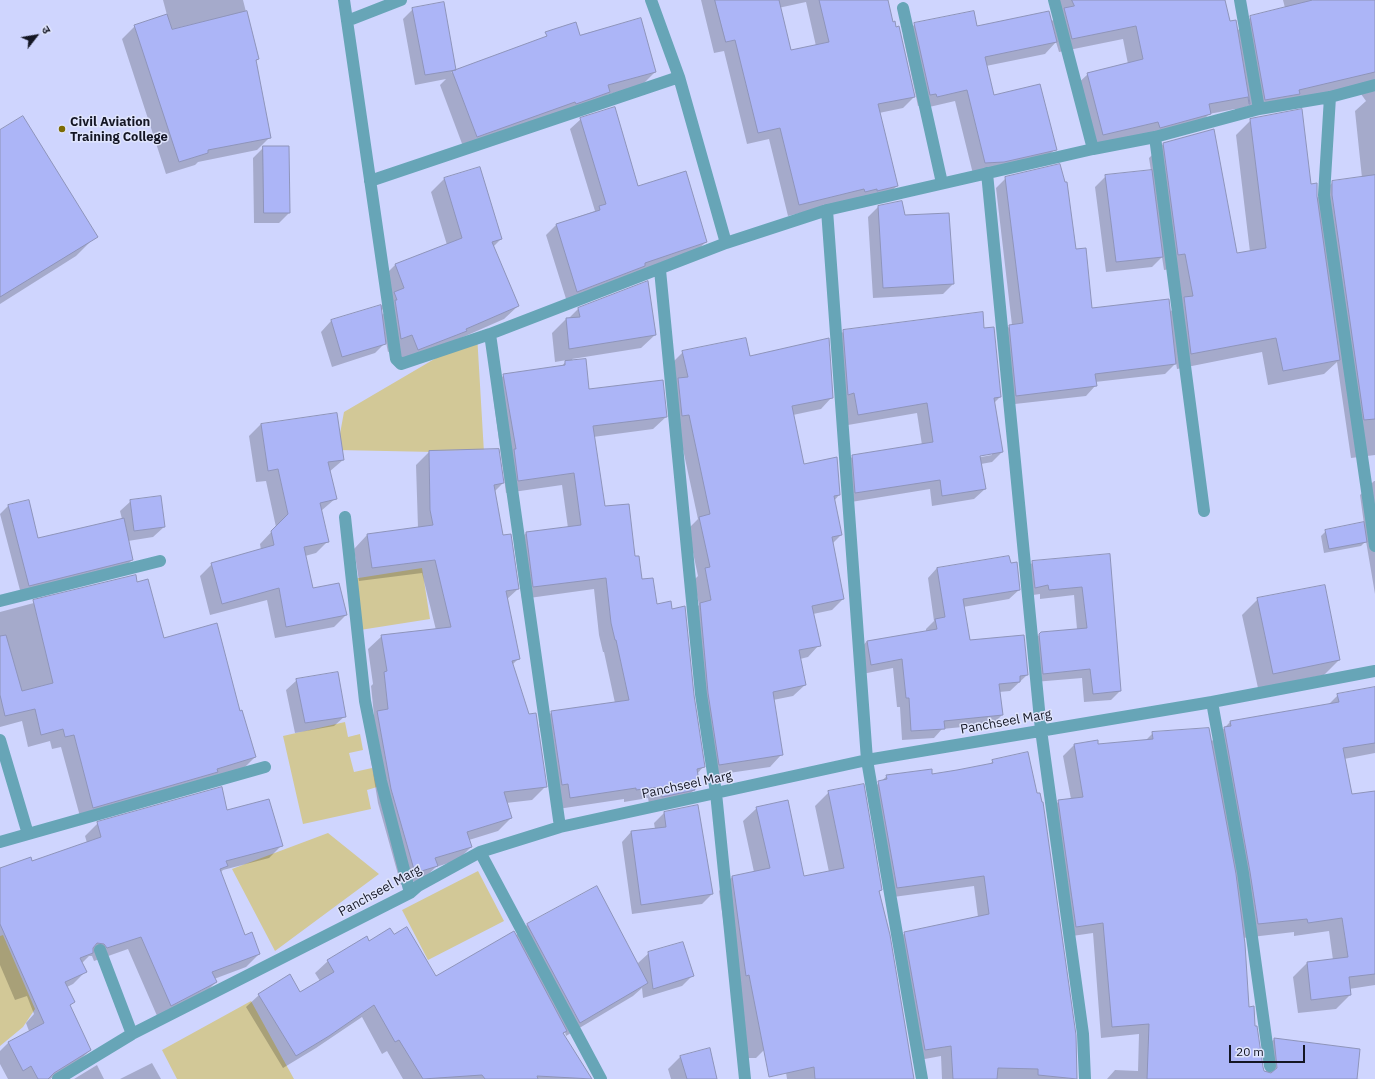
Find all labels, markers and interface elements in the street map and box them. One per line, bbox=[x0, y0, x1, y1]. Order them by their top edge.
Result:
north arrow bbox=[16, 16, 56, 56]
text: उ bbox=[39, 23, 54, 36]
place label: Civil Aviation Training College bbox=[70, 114, 168, 145]
marker: Civil Aviation Training College bbox=[57, 124, 67, 134]
street label: Panchseel Marg bbox=[959, 706, 1053, 738]
street label: Panchseel Marg bbox=[640, 768, 734, 802]
street label: Panchseel Marg bbox=[336, 862, 424, 920]
scale bar bbox=[1231, 1037, 1307, 1063]
text: 20 m bbox=[1236, 1044, 1264, 1059]

